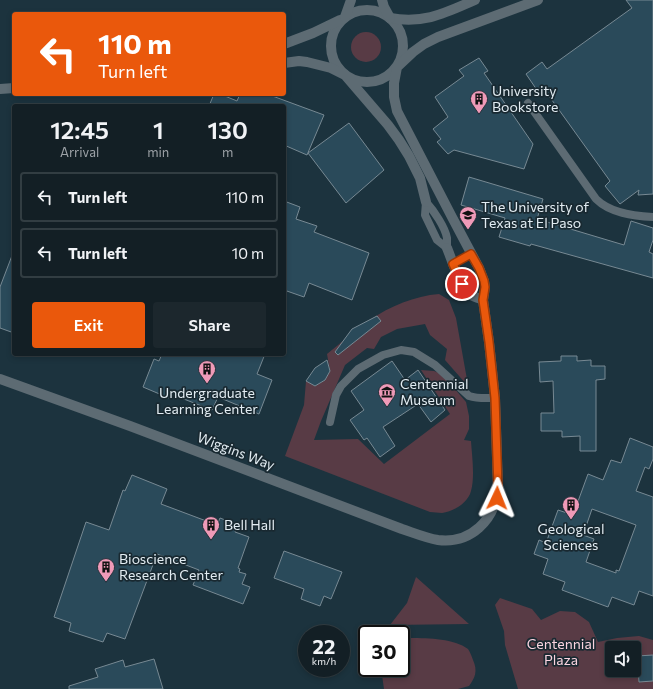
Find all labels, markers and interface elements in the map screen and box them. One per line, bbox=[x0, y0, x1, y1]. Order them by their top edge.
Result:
text: 110 m bbox=[98, 26, 172, 60]
icon: left bbox=[32, 28, 84, 80]
text: Turn left bbox=[98, 60, 167, 82]
place label: University Bookstore bbox=[492, 82, 558, 115]
building icon: University Bookstore bbox=[469, 89, 489, 114]
text: 12:45 bbox=[50, 115, 109, 144]
text: 1 bbox=[153, 115, 164, 144]
text: 130 bbox=[207, 115, 248, 144]
text: Arrival bbox=[60, 144, 99, 160]
text: min bbox=[147, 144, 169, 160]
text: m bbox=[222, 144, 233, 160]
icon: left bbox=[34, 186, 56, 208]
text: Turn left bbox=[68, 188, 127, 206]
text: 110 m bbox=[225, 188, 264, 206]
place label: The University of Texas at El Paso bbox=[481, 198, 589, 231]
school or university icon: The University of Texas at El Paso bbox=[458, 205, 478, 230]
icon: left bbox=[34, 242, 56, 264]
text: Turn left bbox=[68, 244, 127, 262]
text: 10 m bbox=[232, 244, 264, 262]
pin bbox=[445, 267, 479, 301]
icon: arrive bbox=[451, 273, 473, 295]
button: Exit bbox=[32, 302, 145, 348]
button: Share bbox=[153, 302, 266, 348]
building icon: Undergraduate Learning Center bbox=[197, 359, 217, 384]
place label: Centennial Museum bbox=[400, 375, 469, 408]
museum icon: Centennial Museum bbox=[377, 382, 397, 407]
place label: Undergraduate Learning Center bbox=[156, 384, 258, 417]
street label: Wiggins Way bbox=[195, 428, 277, 473]
position arrow bbox=[476, 477, 518, 519]
building icon: Geological Sciences bbox=[561, 495, 581, 520]
building icon: Bell Hall bbox=[201, 515, 221, 540]
place label: Bell Hall bbox=[224, 516, 275, 533]
place label: Geological Sciences bbox=[538, 520, 604, 553]
place label: Bioscience Research Center bbox=[119, 550, 223, 583]
building icon: Bioscience Research Center bbox=[96, 557, 116, 582]
speed limit sign: 30 bbox=[358, 625, 410, 677]
text: 22 bbox=[313, 634, 335, 658]
park label: Centennial Plaza bbox=[527, 635, 595, 668]
map controls bbox=[605, 641, 641, 677]
button: sound bbox=[605, 641, 641, 677]
text: km/h bbox=[312, 655, 336, 667]

